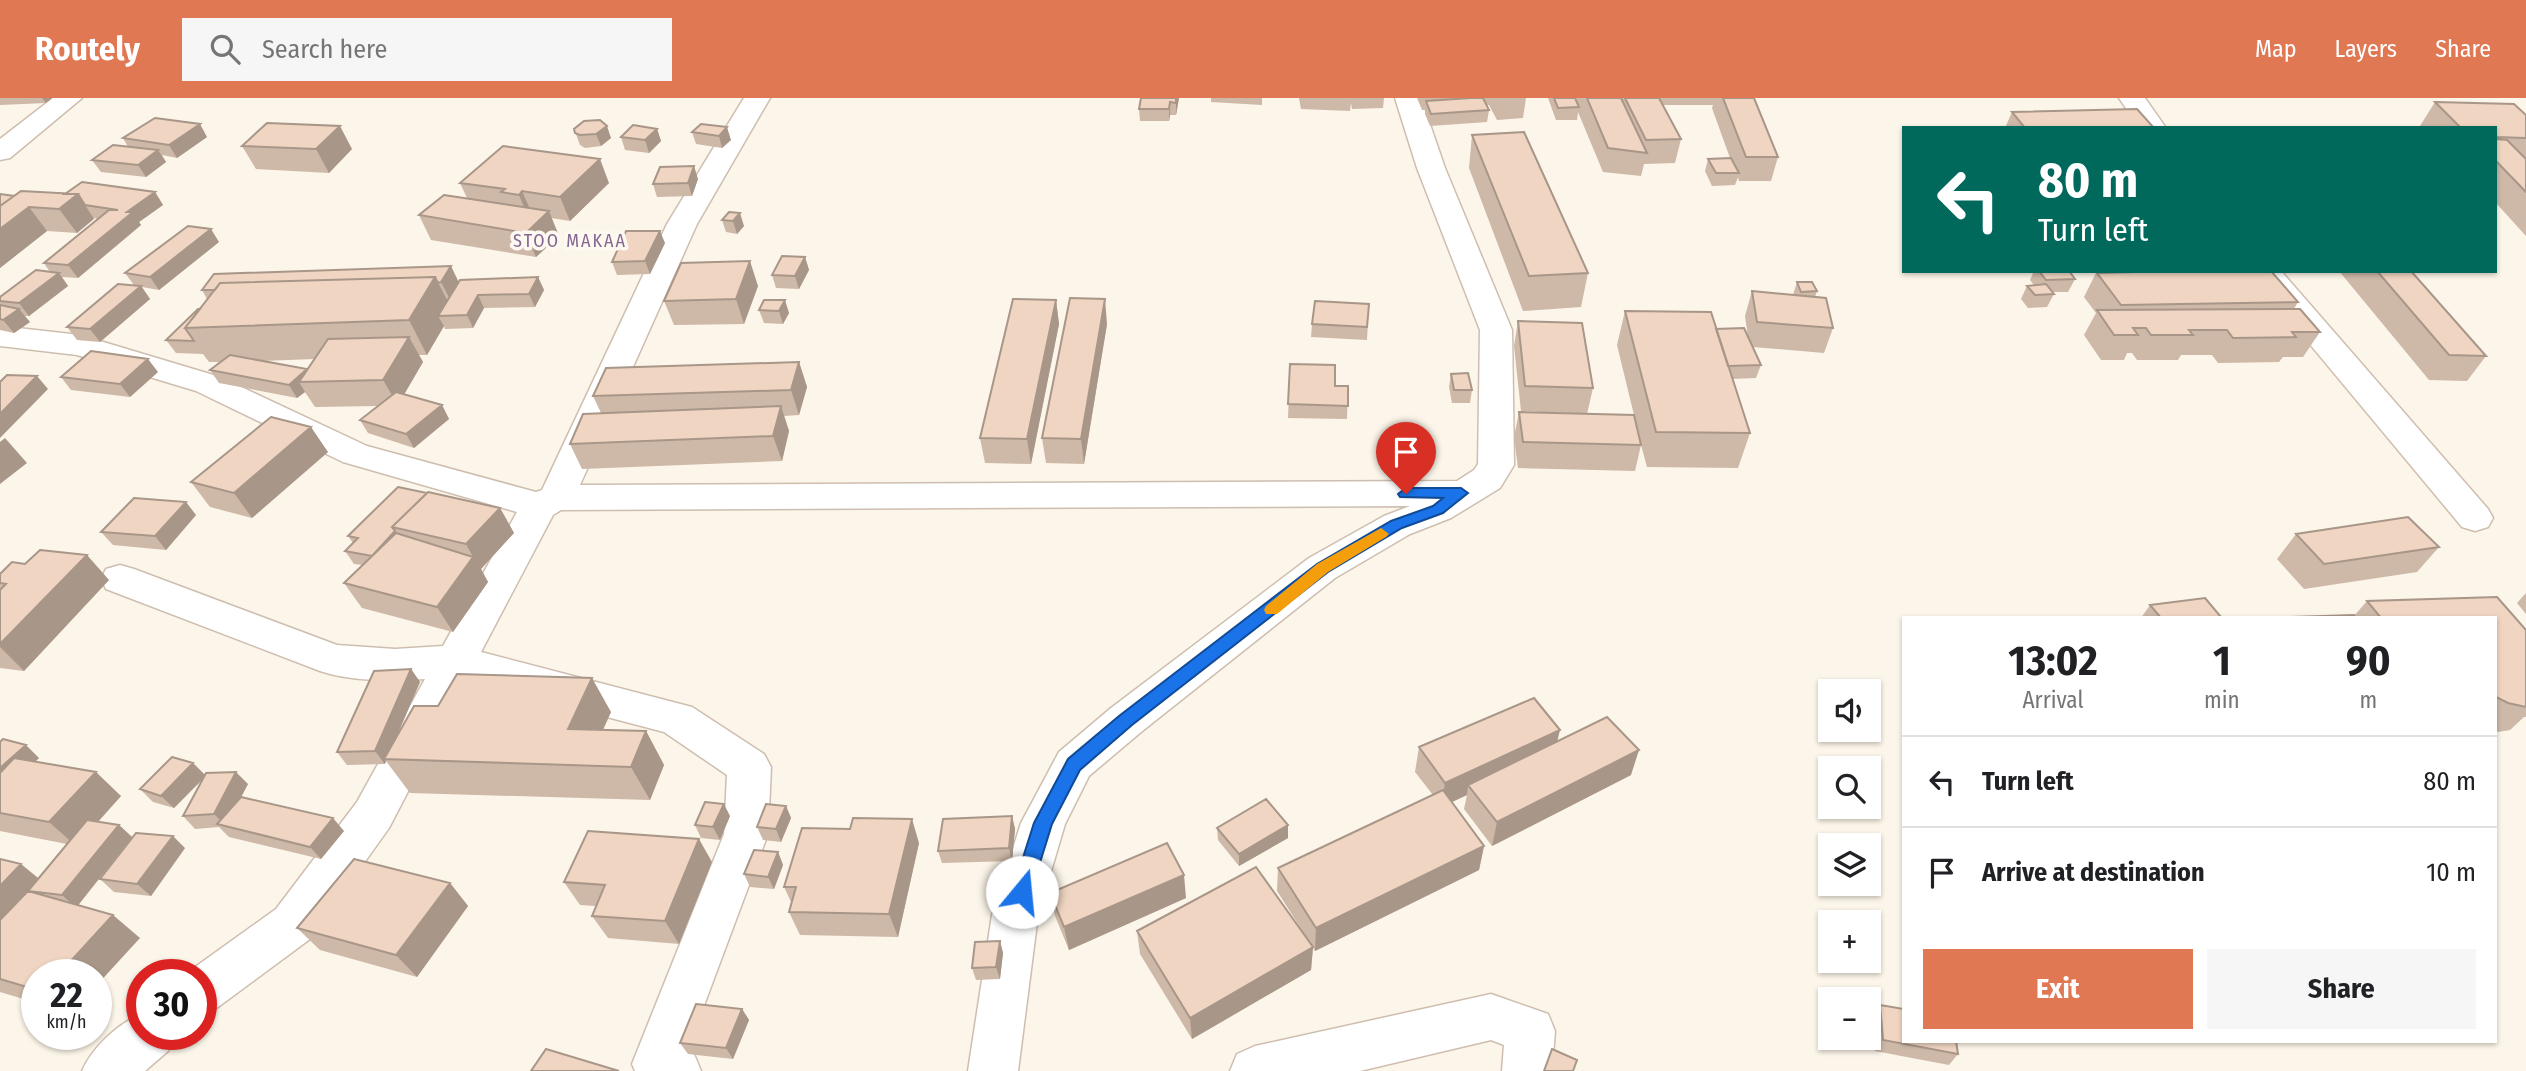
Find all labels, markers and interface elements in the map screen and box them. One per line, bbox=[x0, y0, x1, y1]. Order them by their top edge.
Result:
search box bbox=[182, 18, 672, 81]
text: Routely bbox=[35, 29, 140, 69]
icon: search bbox=[206, 30, 244, 68]
text: Search here bbox=[262, 34, 387, 65]
text: Map bbox=[2255, 35, 2297, 63]
text: Layers bbox=[2335, 35, 2397, 63]
text: Share bbox=[2435, 35, 2491, 63]
text: 80 m bbox=[2038, 151, 2138, 210]
icon: left bbox=[1923, 154, 2014, 245]
text: Turn left bbox=[2038, 211, 2148, 249]
district label: STOO MAKAA bbox=[513, 230, 627, 252]
pin bbox=[1376, 422, 1436, 494]
icon: arrive bbox=[1387, 433, 1425, 471]
text: 13:02 bbox=[2008, 636, 2098, 686]
text: 1 bbox=[2213, 636, 2231, 686]
text: 90 bbox=[2346, 636, 2391, 686]
map controls bbox=[1818, 679, 1881, 1050]
button: sound bbox=[1818, 679, 1881, 742]
text: Arrival bbox=[2023, 686, 2083, 714]
text: min bbox=[2204, 686, 2240, 714]
text: m bbox=[2359, 686, 2377, 714]
button: search bbox=[1818, 756, 1881, 819]
icon: left bbox=[1923, 763, 1961, 801]
text: Turn left bbox=[1982, 766, 2074, 797]
text: 80 m bbox=[2423, 766, 2476, 797]
button: layers bbox=[1818, 833, 1881, 896]
icon: arrive bbox=[1923, 854, 1961, 892]
position arrow bbox=[985, 855, 1059, 929]
text: Arrive at destination bbox=[1982, 857, 2205, 888]
text: 10 m bbox=[2426, 857, 2476, 888]
button: + bbox=[1818, 910, 1881, 973]
button: Exit bbox=[1923, 949, 2193, 1029]
button: Share bbox=[2207, 949, 2476, 1029]
speed limit sign: 30 bbox=[126, 959, 217, 1050]
text: 22 bbox=[50, 974, 83, 1016]
button: − bbox=[1818, 987, 1881, 1050]
text: km/h bbox=[46, 1011, 87, 1033]

